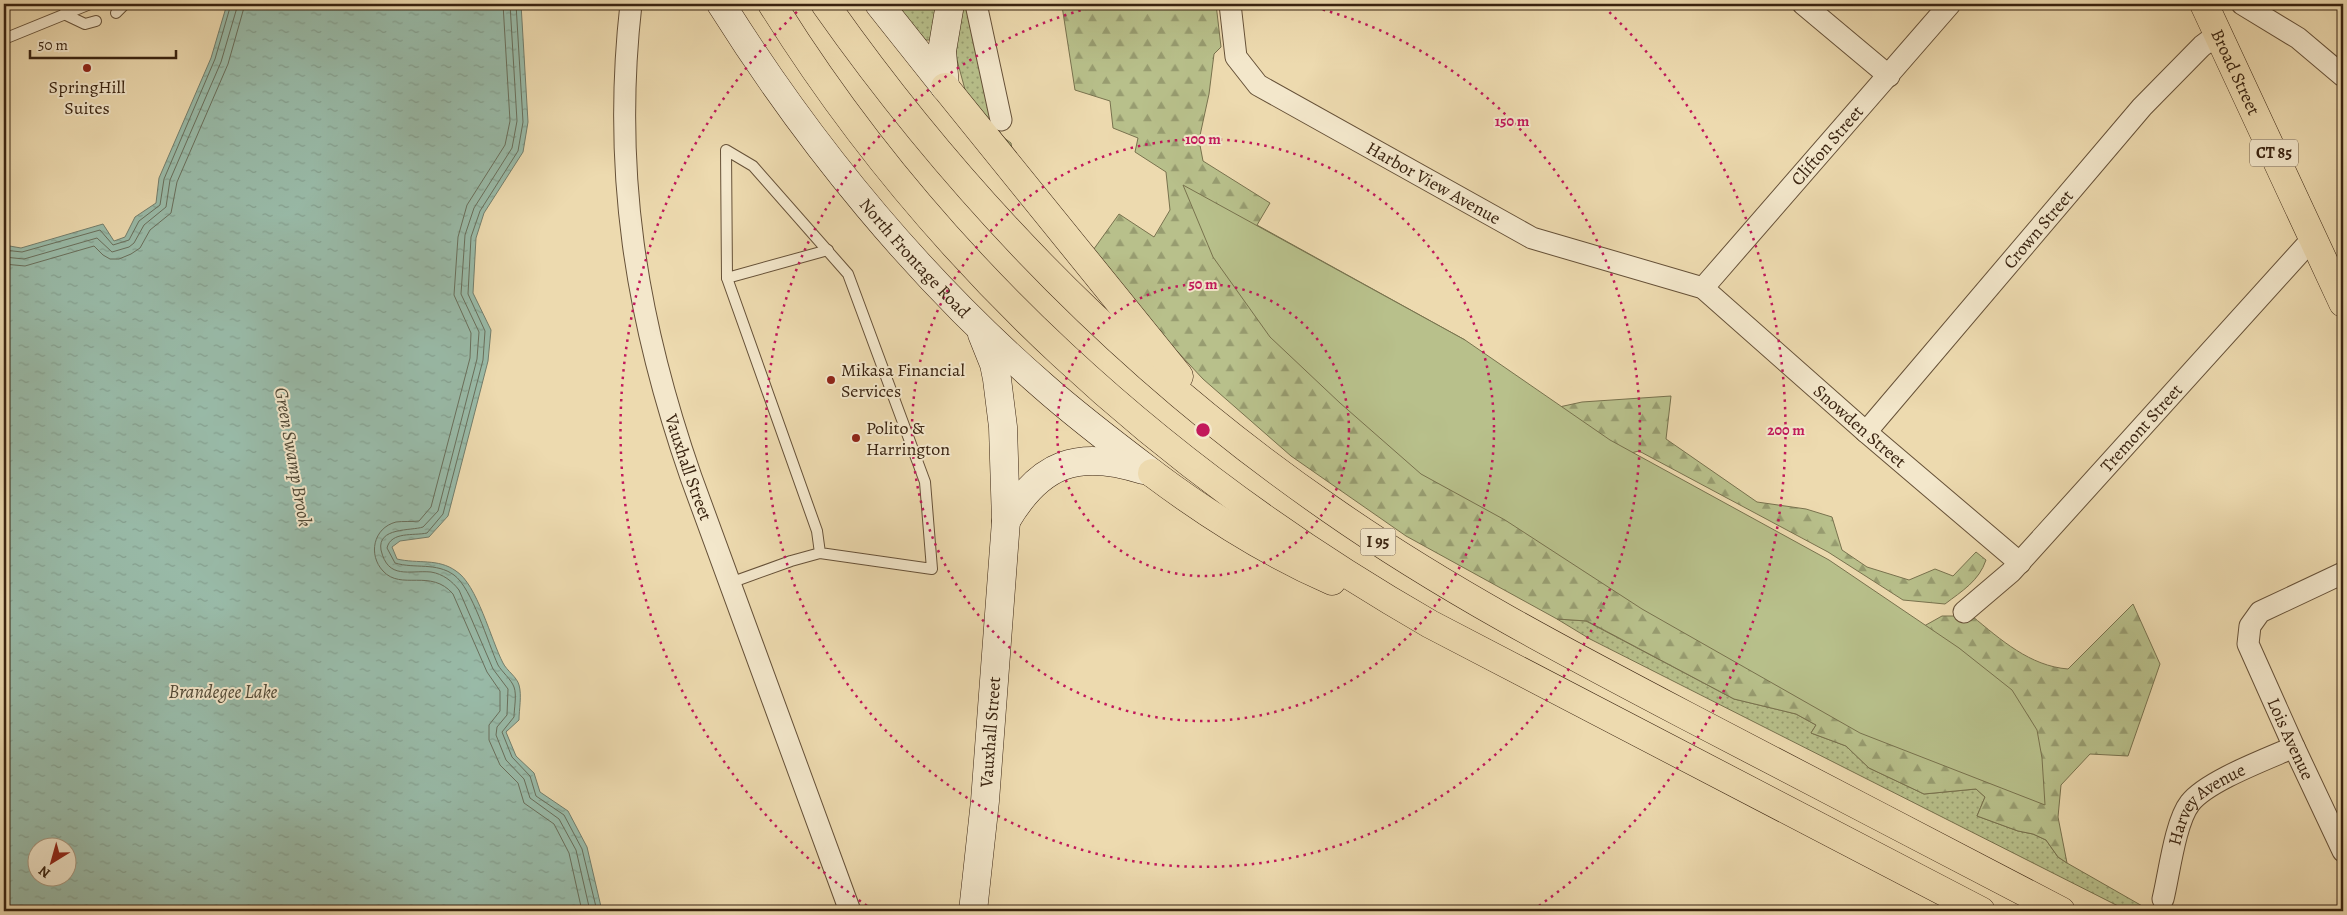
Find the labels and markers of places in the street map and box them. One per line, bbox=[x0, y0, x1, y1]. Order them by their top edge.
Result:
marker: SpringHill Suites bbox=[81, 62, 93, 74]
place label: SpringHill Suites bbox=[49, 75, 126, 120]
place label: Mikasa Financial Services bbox=[841, 358, 965, 403]
marker: Mikasa Financial Services bbox=[825, 374, 837, 386]
place label: Polito & Harrington bbox=[866, 416, 950, 461]
centre of rings bbox=[1194, 421, 1212, 439]
marker: Polito & Harrington bbox=[850, 432, 862, 444]

